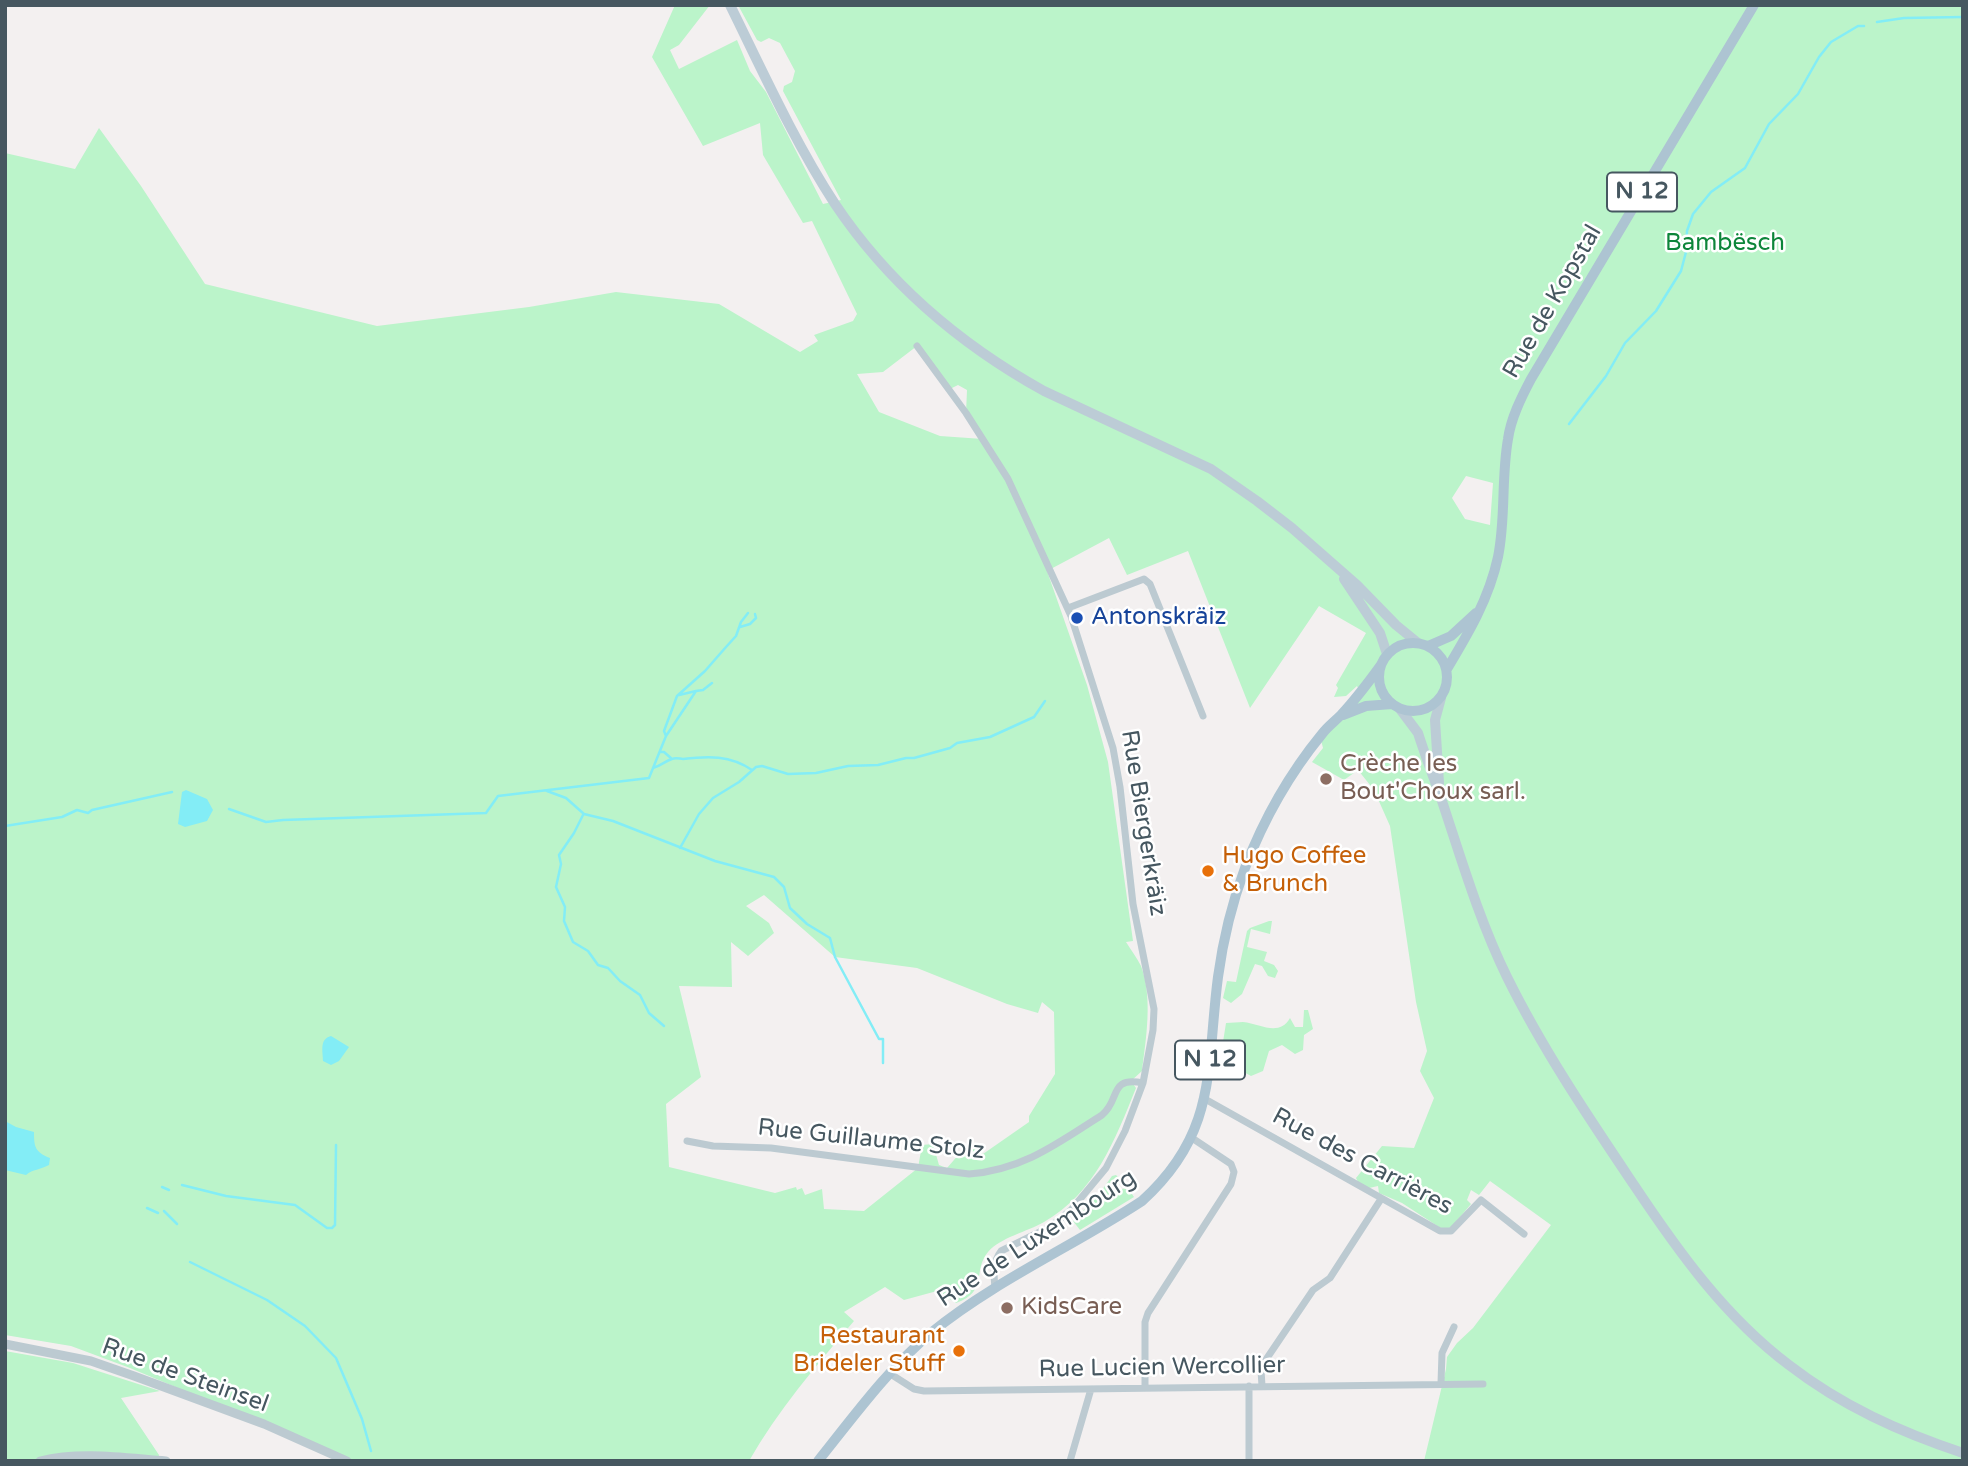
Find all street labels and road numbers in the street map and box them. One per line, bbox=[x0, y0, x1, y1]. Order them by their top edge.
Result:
road number: N 12 bbox=[1607, 172, 1677, 211]
street label: Rue de Kopstal bbox=[1497, 220, 1609, 384]
street label: Rue Biergerkräiz bbox=[1114, 728, 1172, 918]
road number: N 12 bbox=[1175, 1040, 1245, 1079]
street label: Rue des Carrières bbox=[1267, 1102, 1457, 1222]
street label: Rue Guillaume Stolz bbox=[756, 1114, 986, 1166]
street label: Rue de Luxembourg bbox=[932, 1164, 1142, 1314]
street label: Rue de Steinsel bbox=[98, 1333, 272, 1419]
street label: Rue Lucien Wercollier bbox=[1038, 1351, 1286, 1385]

